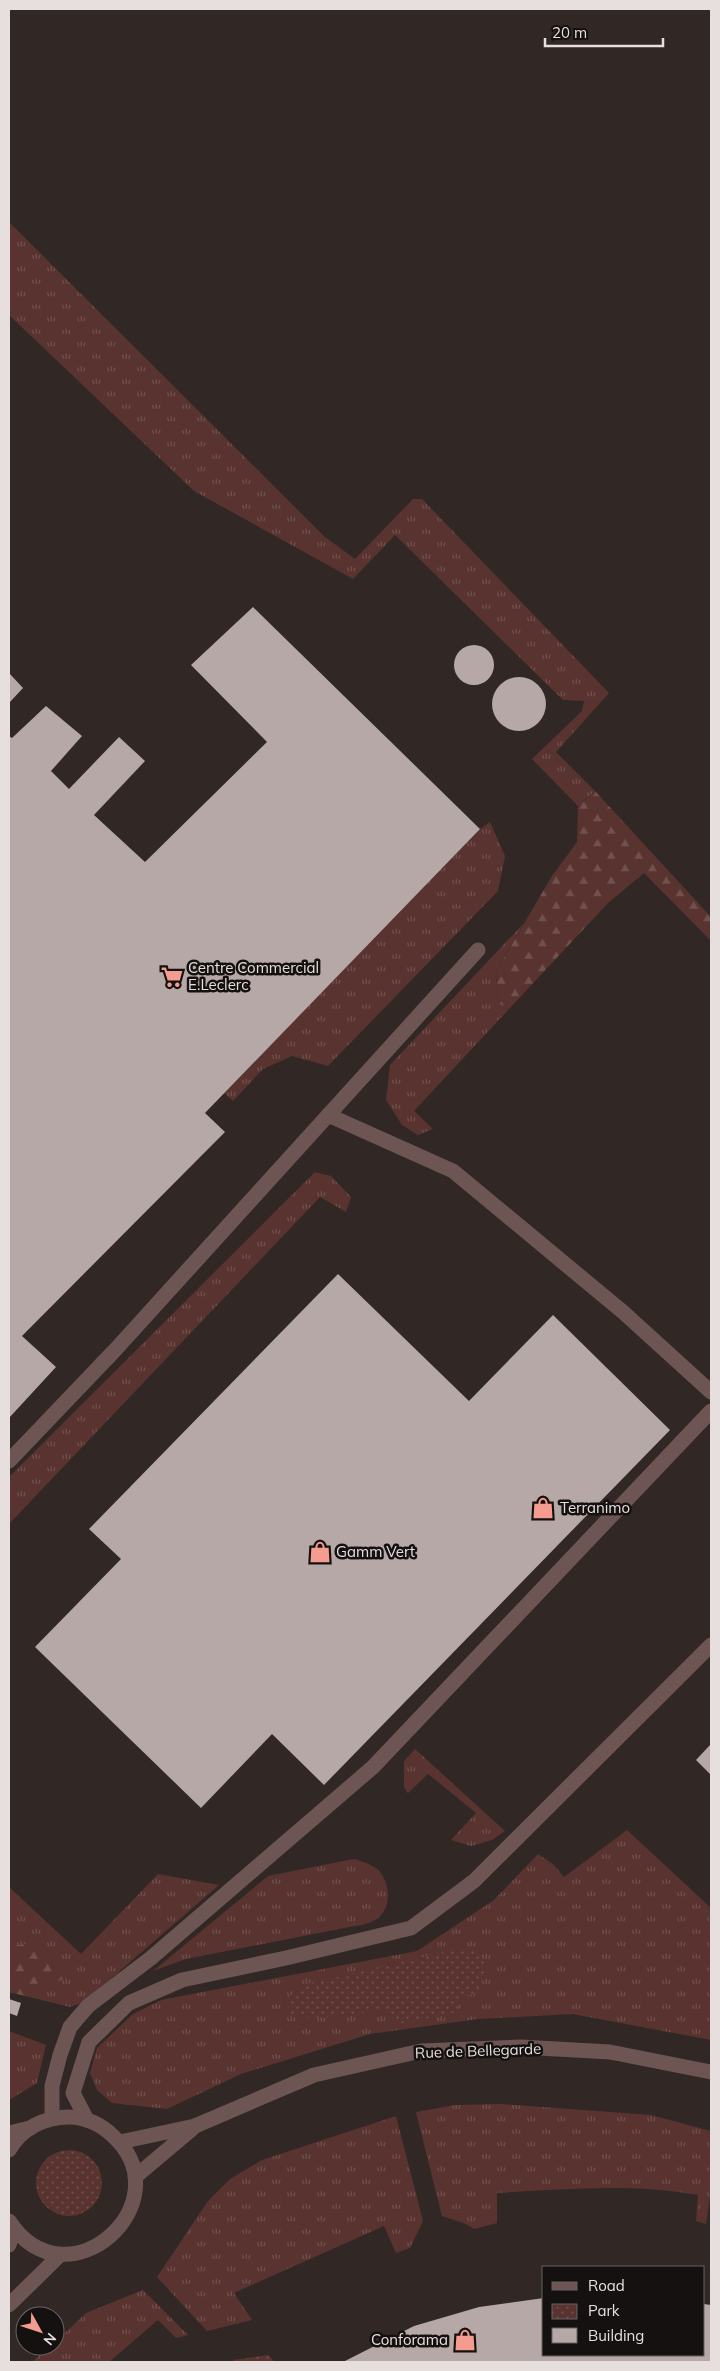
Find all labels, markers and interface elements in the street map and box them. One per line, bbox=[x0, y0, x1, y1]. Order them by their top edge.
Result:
scale bar bbox=[545, 15, 662, 47]
text: 20 m bbox=[552, 23, 587, 42]
place label: Centre Commercial E.Leclerc bbox=[188, 958, 319, 994]
supermarket icon: Centre Commercial E.Leclerc bbox=[159, 964, 185, 990]
shop icon: Terranimo bbox=[530, 1495, 556, 1521]
place label: Terranimo bbox=[560, 1498, 630, 1517]
shop icon: Gamm Vert bbox=[307, 1539, 333, 1565]
place label: Gamm Vert bbox=[336, 1542, 415, 1561]
street label: Rue de Bellegarde bbox=[414, 2039, 541, 2062]
legend bbox=[542, 2266, 705, 2356]
text: Road bbox=[588, 2276, 625, 2295]
text: Park bbox=[588, 2301, 620, 2320]
north arrow bbox=[15, 2306, 65, 2356]
text: Building bbox=[588, 2326, 644, 2345]
shop icon: Conforama bbox=[452, 2327, 478, 2353]
text: N bbox=[40, 2330, 60, 2349]
place label: Conforama bbox=[371, 2330, 448, 2349]

